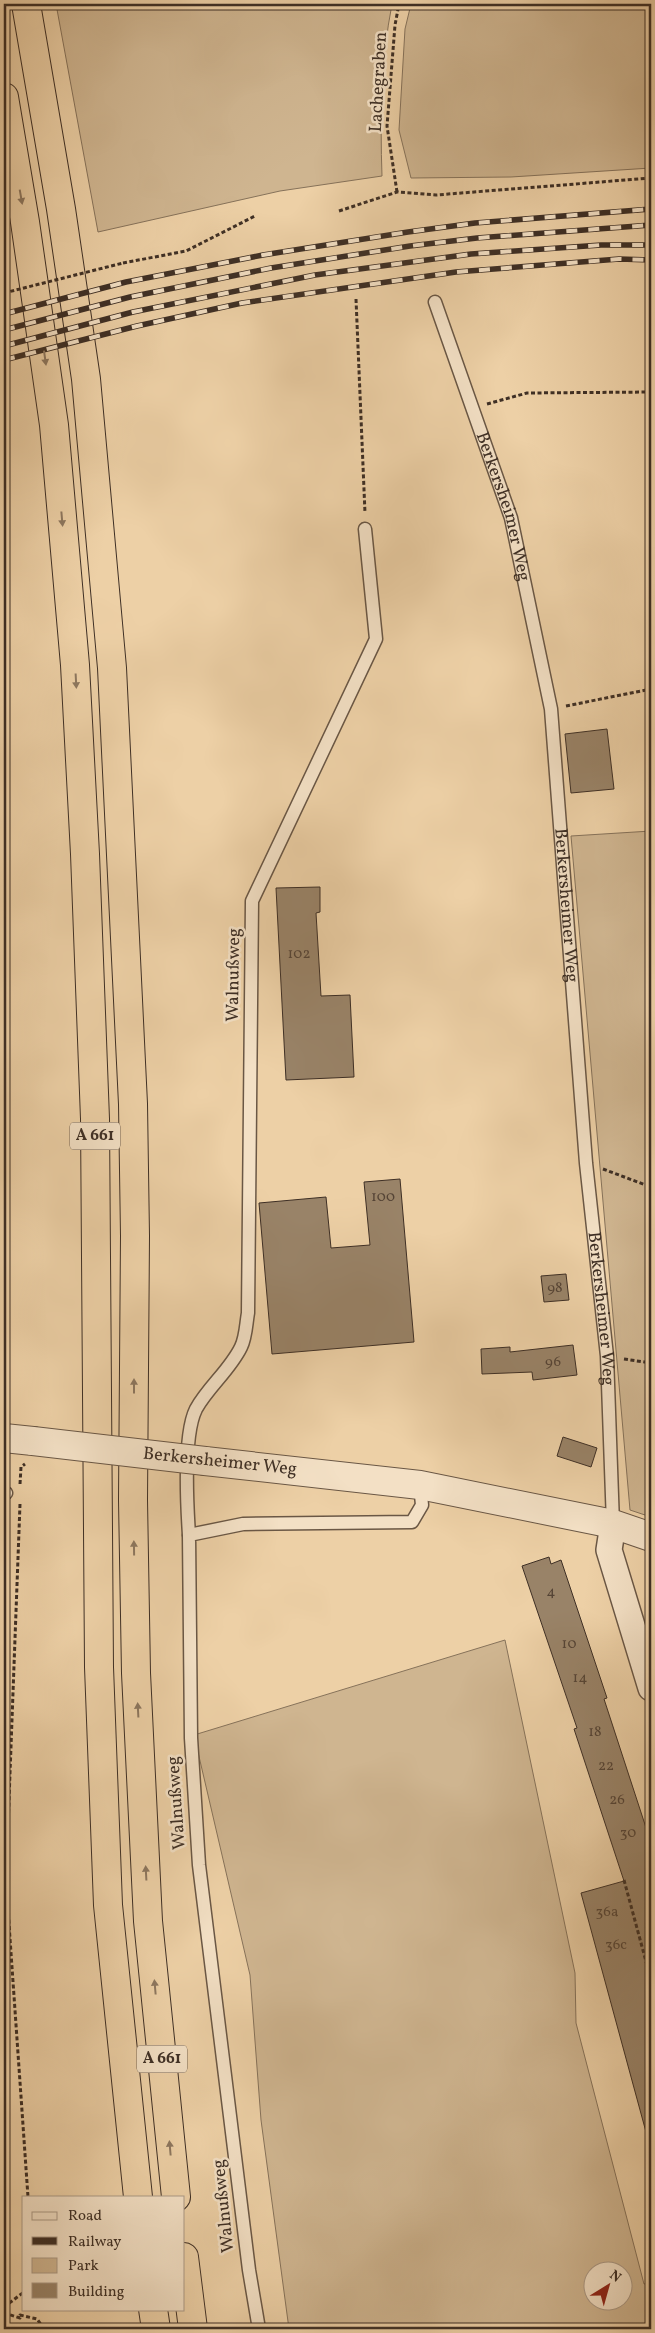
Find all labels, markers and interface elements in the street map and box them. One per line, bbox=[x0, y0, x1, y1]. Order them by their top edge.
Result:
street label: Lachegraben bbox=[364, 31, 394, 133]
one-way arrow bbox=[17, 189, 25, 205]
one-way arrow bbox=[41, 350, 49, 366]
street label: Berkersheimer Weg bbox=[469, 429, 536, 584]
one-way arrow bbox=[59, 512, 67, 528]
one-way arrow bbox=[72, 673, 80, 689]
street label: Berkersheimer Weg bbox=[548, 827, 585, 983]
street label: Walnußweg bbox=[221, 928, 247, 1022]
house number: 102 bbox=[288, 944, 310, 965]
road number: A 661 bbox=[70, 1122, 120, 1150]
house number: 100 bbox=[371, 1187, 395, 1208]
street label: Berkersheimer Weg bbox=[581, 1230, 621, 1386]
house number: 98 bbox=[547, 1278, 563, 1299]
house number: 96 bbox=[545, 1352, 561, 1373]
one-way arrow bbox=[130, 1377, 138, 1393]
street label: Berkersheimer Weg bbox=[142, 1441, 298, 1483]
one-way arrow bbox=[130, 1540, 138, 1556]
house number: 4 bbox=[547, 1582, 556, 1603]
house number: 10 bbox=[562, 1634, 576, 1655]
house number: 14 bbox=[573, 1668, 587, 1689]
one-way arrow bbox=[133, 1702, 141, 1718]
house number: 18 bbox=[588, 1722, 602, 1743]
street label: Walnußweg bbox=[161, 1755, 193, 1851]
house number: 22 bbox=[598, 1756, 614, 1777]
house number: 26 bbox=[609, 1790, 625, 1811]
house number: 30 bbox=[620, 1823, 636, 1844]
one-way arrow bbox=[141, 1864, 149, 1880]
house number: 36a bbox=[596, 1902, 618, 1923]
house number: 36c bbox=[605, 1935, 627, 1956]
one-way arrow bbox=[151, 1978, 159, 1994]
road number: A 661 bbox=[137, 2046, 187, 2072]
one-way arrow bbox=[166, 2140, 174, 2156]
street label: Walnußweg bbox=[207, 2158, 241, 2254]
legend bbox=[22, 2196, 185, 2310]
text: Road bbox=[68, 2206, 102, 2227]
text: Railway bbox=[68, 2232, 121, 2253]
text: Park bbox=[68, 2256, 99, 2277]
north arrow bbox=[582, 2260, 632, 2310]
text: N bbox=[605, 2266, 625, 2287]
text: Building bbox=[68, 2282, 125, 2303]

